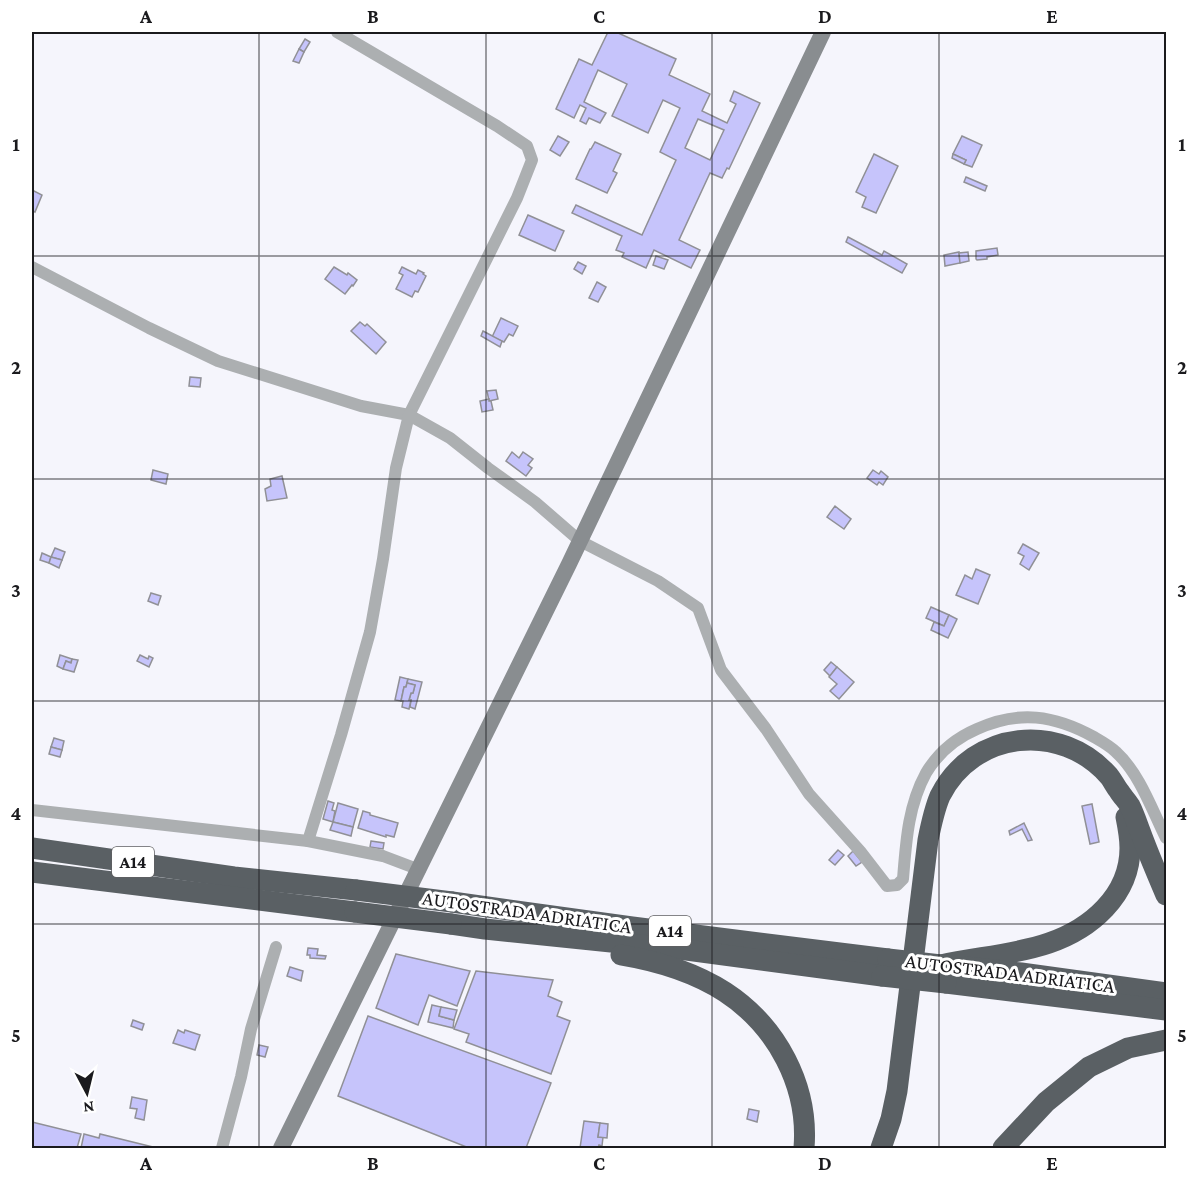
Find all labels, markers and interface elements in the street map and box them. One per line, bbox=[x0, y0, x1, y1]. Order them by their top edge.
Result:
text: A bbox=[139, 5, 153, 27]
text: B bbox=[367, 5, 379, 27]
text: C bbox=[593, 5, 605, 27]
text: D bbox=[818, 5, 832, 27]
text: E bbox=[1046, 5, 1058, 27]
text: 1 bbox=[12, 133, 20, 155]
text: 1 bbox=[1178, 133, 1186, 155]
text: 2 bbox=[11, 356, 21, 378]
text: 2 bbox=[1177, 356, 1187, 378]
text: 3 bbox=[11, 579, 21, 601]
text: 3 bbox=[1177, 579, 1187, 601]
text: 4 bbox=[11, 802, 22, 824]
text: 4 bbox=[1177, 802, 1188, 824]
road number: A14 bbox=[112, 847, 154, 877]
street label: AUTOSTRADA ADRIATICA bbox=[421, 886, 634, 938]
road number: A14 bbox=[649, 916, 691, 946]
street label: AUTOSTRADA ADRIATICA bbox=[904, 949, 1117, 997]
text: 5 bbox=[11, 1024, 21, 1046]
text: 5 bbox=[1177, 1024, 1187, 1046]
north arrow bbox=[57, 1063, 117, 1123]
text: N bbox=[82, 1098, 95, 1117]
text: A bbox=[139, 1152, 153, 1174]
text: B bbox=[367, 1152, 379, 1174]
text: C bbox=[593, 1152, 605, 1174]
text: D bbox=[818, 1152, 832, 1174]
text: E bbox=[1046, 1152, 1058, 1174]

